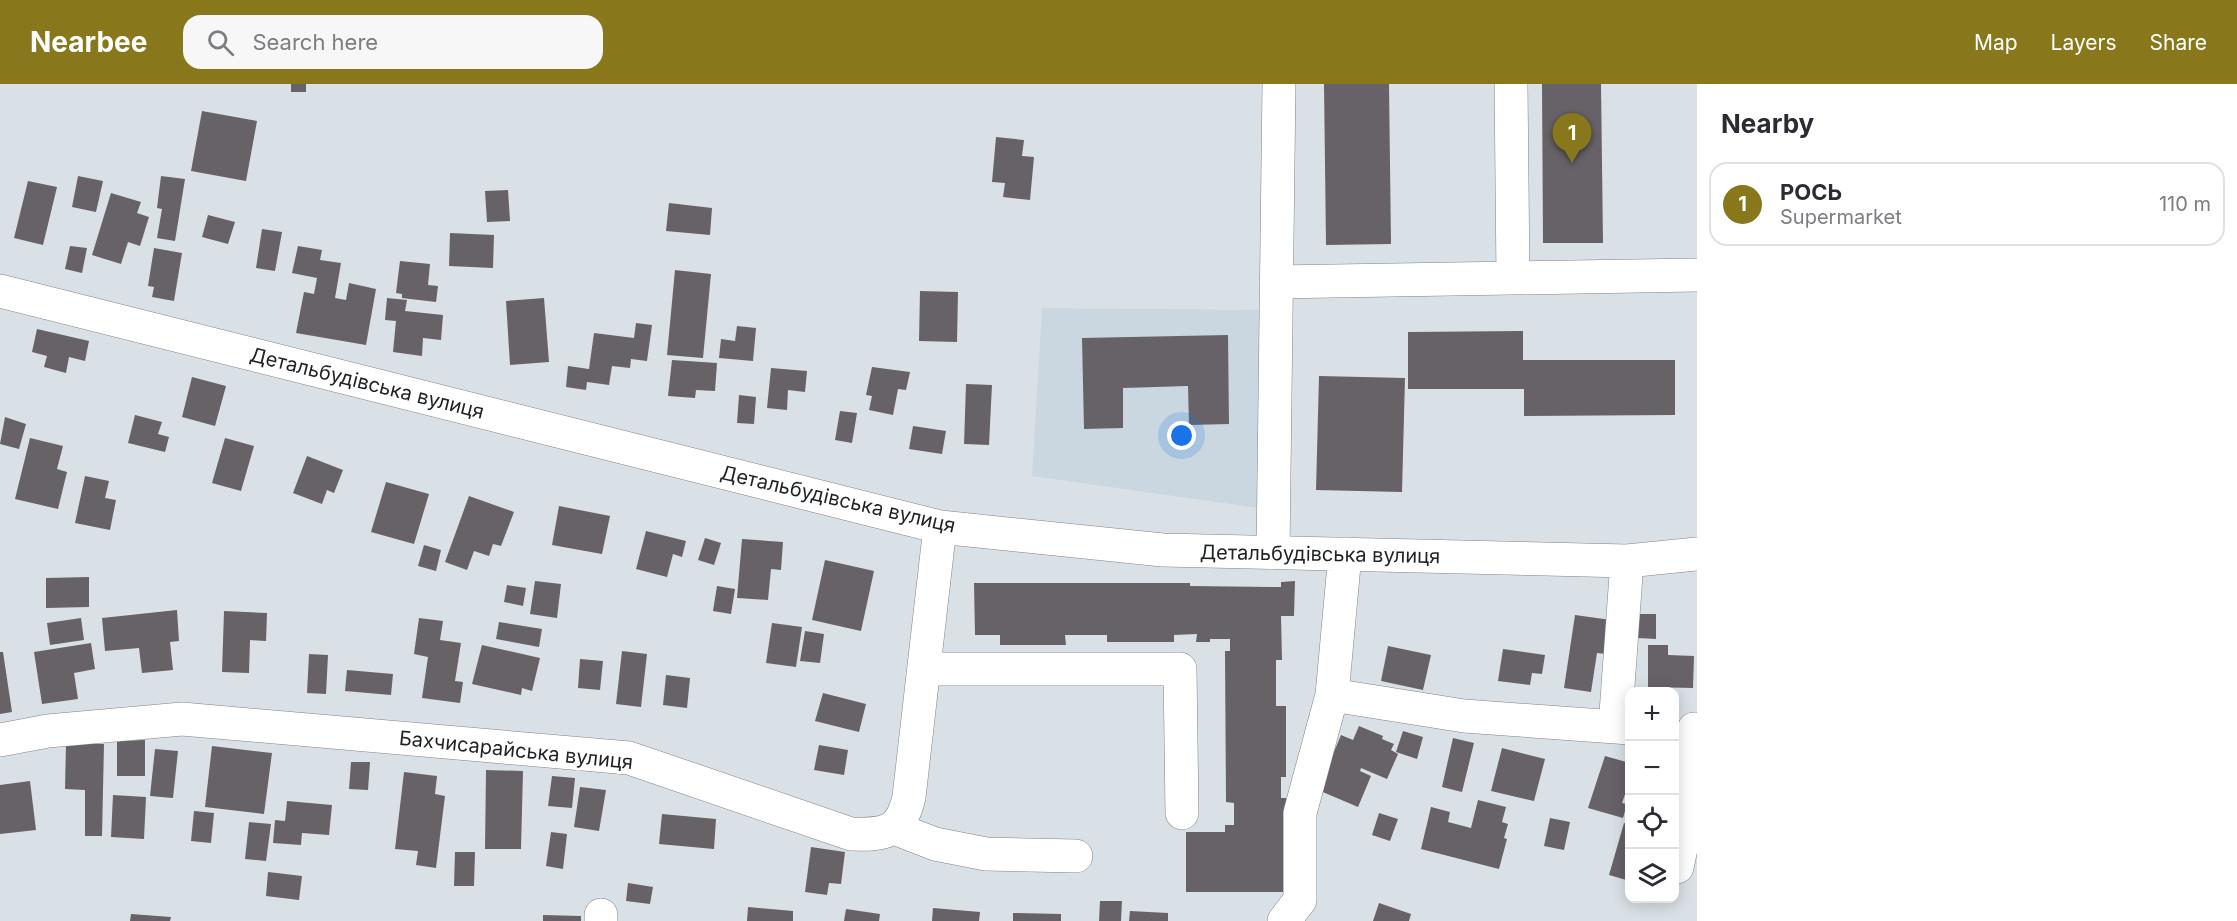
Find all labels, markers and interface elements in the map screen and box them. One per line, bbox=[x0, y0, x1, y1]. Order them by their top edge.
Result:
search box bbox=[183, 15, 603, 69]
text: Nearbee bbox=[30, 25, 147, 59]
icon: search bbox=[204, 26, 237, 59]
text: Search here bbox=[252, 29, 378, 55]
text: Map bbox=[1974, 30, 2018, 55]
text: Layers bbox=[2051, 30, 2117, 55]
text: Share bbox=[2150, 30, 2207, 55]
text: Nearby bbox=[1721, 108, 1814, 139]
pin: 1 bbox=[1552, 113, 1592, 163]
text: РОСЬ bbox=[1780, 179, 1842, 205]
text: 1 bbox=[1738, 192, 1747, 216]
text: 110 m bbox=[2159, 192, 2211, 216]
text: Supermarket bbox=[1780, 205, 1902, 229]
street label: Детальбудівська вулиця bbox=[247, 342, 487, 424]
your location bbox=[1167, 421, 1196, 450]
street label: Детальбудівська вулиця bbox=[718, 460, 958, 538]
street label: Детальбудівська вулиця bbox=[1200, 540, 1440, 568]
map controls bbox=[1625, 687, 1679, 903]
button: + bbox=[1625, 687, 1679, 741]
street label: Бахчисарайська вулиця bbox=[398, 726, 634, 774]
button: − bbox=[1625, 741, 1679, 795]
button: locate bbox=[1625, 795, 1679, 849]
button: layers bbox=[1625, 849, 1679, 903]

